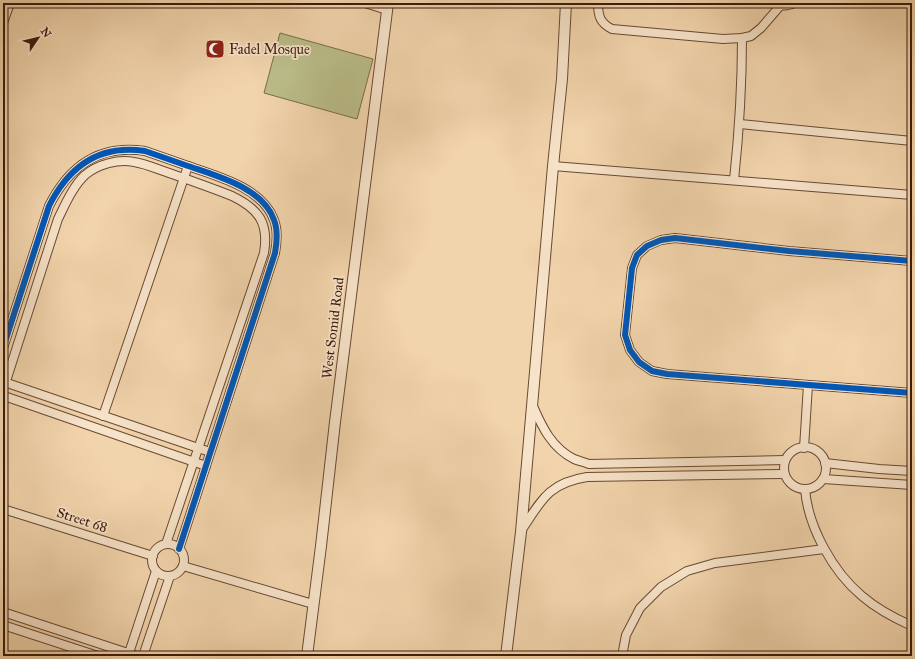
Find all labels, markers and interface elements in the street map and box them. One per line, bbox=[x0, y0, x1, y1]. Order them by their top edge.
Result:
north arrow bbox=[18, 18, 58, 58]
text: N bbox=[38, 25, 54, 41]
mosque icon: Fadel Mosque bbox=[204, 38, 226, 60]
place label: Fadel Mosque bbox=[229, 41, 310, 59]
street label: West Somid Road bbox=[318, 276, 348, 380]
street label: Street 68 bbox=[54, 504, 110, 536]

